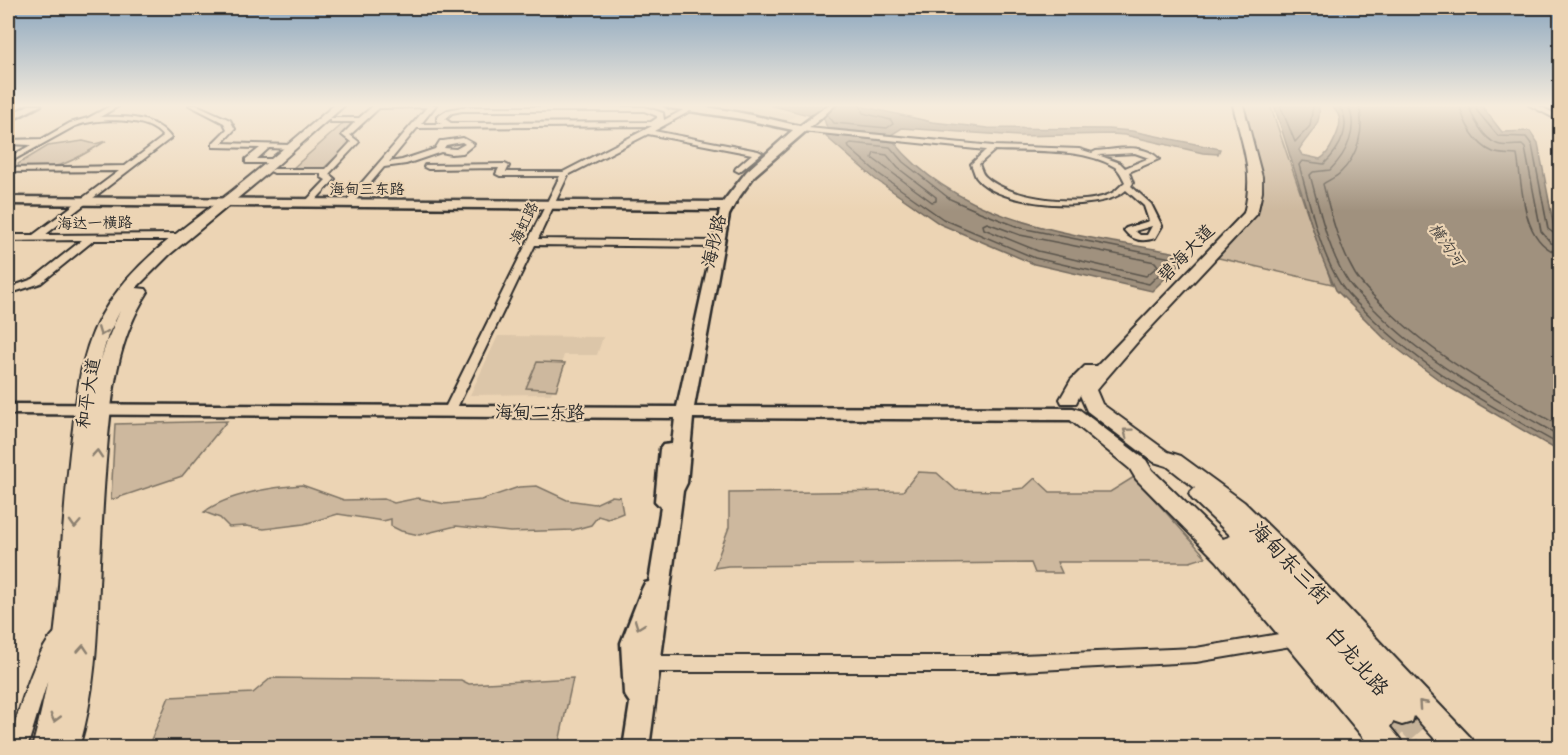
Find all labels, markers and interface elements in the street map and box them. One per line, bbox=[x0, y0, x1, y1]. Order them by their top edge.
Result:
street label: 海甸三东路 bbox=[329, 180, 405, 200]
street label: 海虹路 bbox=[506, 199, 544, 248]
street label: 海彤路 bbox=[697, 212, 733, 270]
street label: 海达一横路 bbox=[57, 213, 133, 235]
street label: 碧海大道 bbox=[1153, 219, 1220, 288]
water label: 横沟河 bbox=[1423, 219, 1470, 273]
one-way arrow bbox=[96, 326, 109, 336]
street label: 和平大道 bbox=[72, 356, 106, 431]
street label: 海甸二东路 bbox=[495, 401, 585, 425]
one-way arrow bbox=[1123, 428, 1134, 439]
one-way arrow bbox=[90, 450, 103, 459]
street label: 海甸东三街 bbox=[1243, 516, 1336, 611]
one-way arrow bbox=[69, 519, 82, 528]
one-way arrow bbox=[634, 619, 646, 630]
street label: 白龙北路 bbox=[1318, 621, 1394, 703]
one-way arrow bbox=[76, 644, 89, 653]
one-way arrow bbox=[1418, 701, 1429, 711]
one-way arrow bbox=[50, 712, 62, 722]

